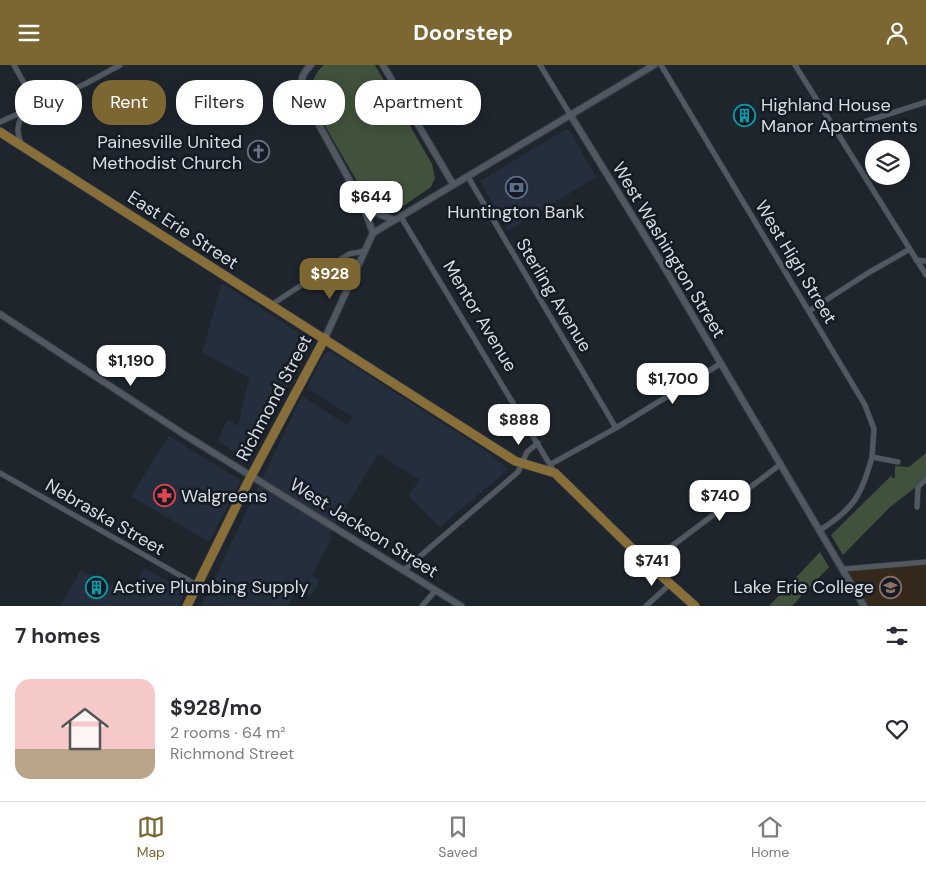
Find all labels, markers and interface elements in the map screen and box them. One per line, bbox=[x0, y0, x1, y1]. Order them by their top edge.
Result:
text: Doorstep bbox=[413, 18, 513, 47]
icon: menu bbox=[15, 19, 43, 47]
icon: person bbox=[883, 19, 911, 47]
chip: Buy bbox=[15, 80, 82, 125]
chip: Rent bbox=[92, 80, 166, 125]
chip: Filters bbox=[176, 80, 263, 125]
chip: New bbox=[273, 80, 345, 125]
chip: Apartment bbox=[355, 80, 481, 125]
place label: Highland House Manor Apartments bbox=[761, 93, 918, 138]
building icon: Highland House Manor Apartments bbox=[733, 103, 757, 127]
place label: Painesville United Methodist Church bbox=[92, 130, 242, 175]
church icon: Painesville United Methodist Church bbox=[246, 140, 270, 164]
map controls bbox=[865, 140, 910, 185]
button: layers bbox=[865, 140, 910, 185]
street label: West Washington Street bbox=[607, 158, 731, 342]
bank icon: Huntington Bank bbox=[504, 175, 528, 199]
pin: $644 bbox=[341, 181, 401, 223]
street label: East Erie Street bbox=[123, 185, 243, 275]
text: $644 bbox=[351, 186, 391, 207]
street label: West High Street bbox=[750, 196, 842, 328]
place label: Huntington Bank bbox=[447, 200, 585, 224]
street label: Sterling Avenue bbox=[511, 234, 597, 356]
street label: Mentor Avenue bbox=[437, 256, 523, 376]
pin: $928 bbox=[300, 257, 360, 300]
text: $928 bbox=[311, 263, 349, 284]
street label: Richmond Street bbox=[231, 331, 317, 465]
pin: $1,190 bbox=[90, 345, 172, 387]
text: $1,190 bbox=[108, 350, 154, 371]
pin: $1,700 bbox=[632, 363, 714, 405]
text: $1,700 bbox=[648, 368, 698, 389]
pin: $888 bbox=[489, 403, 549, 446]
text: $888 bbox=[499, 409, 539, 430]
street label: Nebraska Street bbox=[41, 473, 169, 561]
street label: West Jackson Street bbox=[285, 473, 443, 583]
pin: $740 bbox=[690, 479, 750, 522]
pharmacy icon: Walgreens bbox=[153, 484, 177, 508]
place label: Walgreens bbox=[181, 484, 268, 508]
text: $740 bbox=[700, 485, 740, 506]
pin: $741 bbox=[622, 545, 682, 587]
text: $741 bbox=[635, 550, 669, 571]
building icon: Active Plumbing Supply bbox=[85, 575, 109, 599]
place label: Active Plumbing Supply bbox=[113, 575, 309, 599]
place label: Lake Erie College bbox=[733, 575, 874, 599]
school or university icon: Lake Erie College bbox=[878, 575, 902, 599]
text: 7 homes bbox=[15, 622, 101, 650]
icon: filters bbox=[883, 622, 911, 650]
text: $928/mo bbox=[170, 694, 262, 722]
icon: home bbox=[55, 699, 115, 759]
icon: heart bbox=[883, 715, 911, 743]
text: 2 rooms · 64 m² bbox=[170, 722, 286, 743]
text: Richmond Street bbox=[170, 743, 294, 764]
tab: Map bbox=[137, 813, 165, 861]
tab: Saved bbox=[438, 813, 478, 861]
tab: Home bbox=[751, 813, 789, 861]

